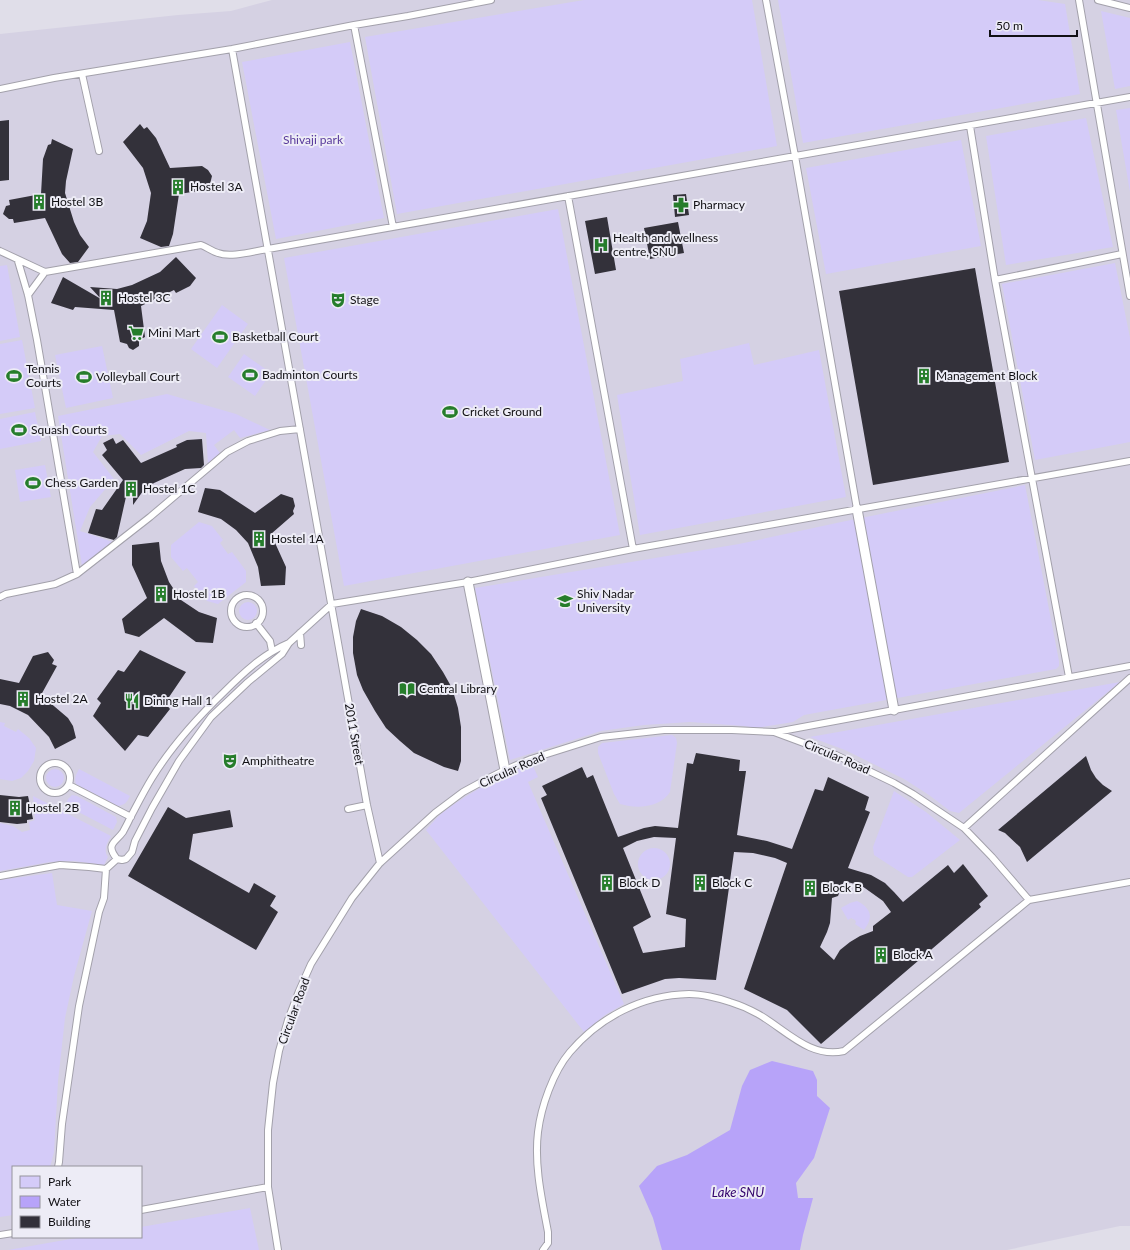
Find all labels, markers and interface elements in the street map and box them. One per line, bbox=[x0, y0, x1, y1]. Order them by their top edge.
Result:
scale bar bbox=[990, 12, 1077, 38]
text: 50 m bbox=[996, 18, 1023, 33]
park label: Shivaji park bbox=[283, 132, 344, 147]
building icon: Hostel 3A bbox=[169, 178, 187, 196]
place label: Hostel 3A bbox=[190, 179, 243, 194]
building icon: Hostel 3B bbox=[30, 193, 48, 211]
place label: Hostel 3B bbox=[51, 194, 103, 209]
pharmacy icon: Pharmacy bbox=[672, 196, 690, 214]
place label: Pharmacy bbox=[693, 197, 746, 212]
place label: Health and wellness centre, SNU bbox=[613, 230, 718, 259]
hospital icon: Health and wellness centre, SNU bbox=[592, 236, 610, 254]
building icon: Hostel 3C bbox=[97, 289, 115, 307]
place label: Hostel 3C bbox=[118, 290, 170, 305]
theatre icon: Stage bbox=[329, 291, 347, 309]
place label: Stage bbox=[350, 292, 379, 307]
supermarket icon: Mini Mart bbox=[127, 324, 145, 342]
place label: Mini Mart bbox=[148, 325, 201, 340]
sports icon: Basketball Court bbox=[211, 328, 229, 346]
place label: Basketball Court bbox=[232, 329, 319, 344]
place label: Tennis Courts bbox=[26, 361, 61, 390]
sports icon: Badminton Courts bbox=[241, 366, 259, 384]
sports icon: Tennis Courts bbox=[5, 367, 23, 385]
place label: Badminton Courts bbox=[262, 367, 358, 382]
building icon: Management Block bbox=[915, 367, 933, 385]
sports icon: Volleyball Court bbox=[75, 368, 93, 386]
place label: Management Block bbox=[936, 368, 1038, 383]
place label: Volleyball Court bbox=[96, 369, 180, 384]
sports icon: Cricket Ground bbox=[441, 403, 459, 421]
place label: Cricket Ground bbox=[462, 404, 542, 419]
sports icon: Squash Courts bbox=[10, 421, 28, 439]
place label: Squash Courts bbox=[31, 422, 107, 437]
sports icon: Chess Garden bbox=[24, 474, 42, 492]
place label: Chess Garden bbox=[45, 475, 118, 490]
building icon: Hostel 1C bbox=[122, 480, 140, 498]
place label: Hostel 1C bbox=[143, 481, 195, 496]
building icon: Hostel 1A bbox=[250, 530, 268, 548]
place label: Hostel 1A bbox=[271, 531, 324, 546]
building icon: Hostel 1B bbox=[152, 585, 170, 603]
place label: Hostel 1B bbox=[173, 586, 225, 601]
place label: Shiv Nadar University bbox=[577, 586, 635, 615]
school or university icon: Shiv Nadar University bbox=[556, 592, 574, 610]
library icon: Central Library bbox=[398, 680, 416, 698]
place label: Central Library bbox=[419, 681, 498, 696]
building icon: Hostel 2A bbox=[14, 690, 32, 708]
place label: Hostel 2A bbox=[35, 691, 88, 706]
restaurant icon: Dining Hall 1 bbox=[123, 692, 141, 710]
place label: Dining Hall 1 bbox=[144, 693, 212, 708]
street label: 2011 Street bbox=[342, 702, 367, 767]
street label: Circular Road bbox=[802, 736, 872, 777]
street label: Circular Road bbox=[477, 748, 547, 791]
theatre icon: Amphitheatre bbox=[221, 752, 239, 770]
place label: Amphitheatre bbox=[242, 753, 314, 768]
building icon: Hostel 2B bbox=[6, 799, 24, 817]
place label: Hostel 2B bbox=[27, 800, 79, 815]
building icon: Block D bbox=[598, 874, 616, 892]
building icon: Block C bbox=[691, 874, 709, 892]
place label: Block D bbox=[619, 875, 660, 890]
place label: Block C bbox=[712, 875, 752, 890]
building icon: Block B bbox=[801, 879, 819, 897]
place label: Block B bbox=[822, 880, 862, 895]
building icon: Block A bbox=[872, 946, 890, 964]
place label: Block A bbox=[893, 947, 934, 962]
street label: Circular Road bbox=[275, 975, 313, 1046]
legend bbox=[12, 1166, 142, 1238]
text: Park bbox=[48, 1174, 72, 1189]
water label: Lake SNU bbox=[712, 1184, 764, 1200]
text: Water bbox=[48, 1194, 81, 1209]
text: Building bbox=[48, 1214, 91, 1229]

